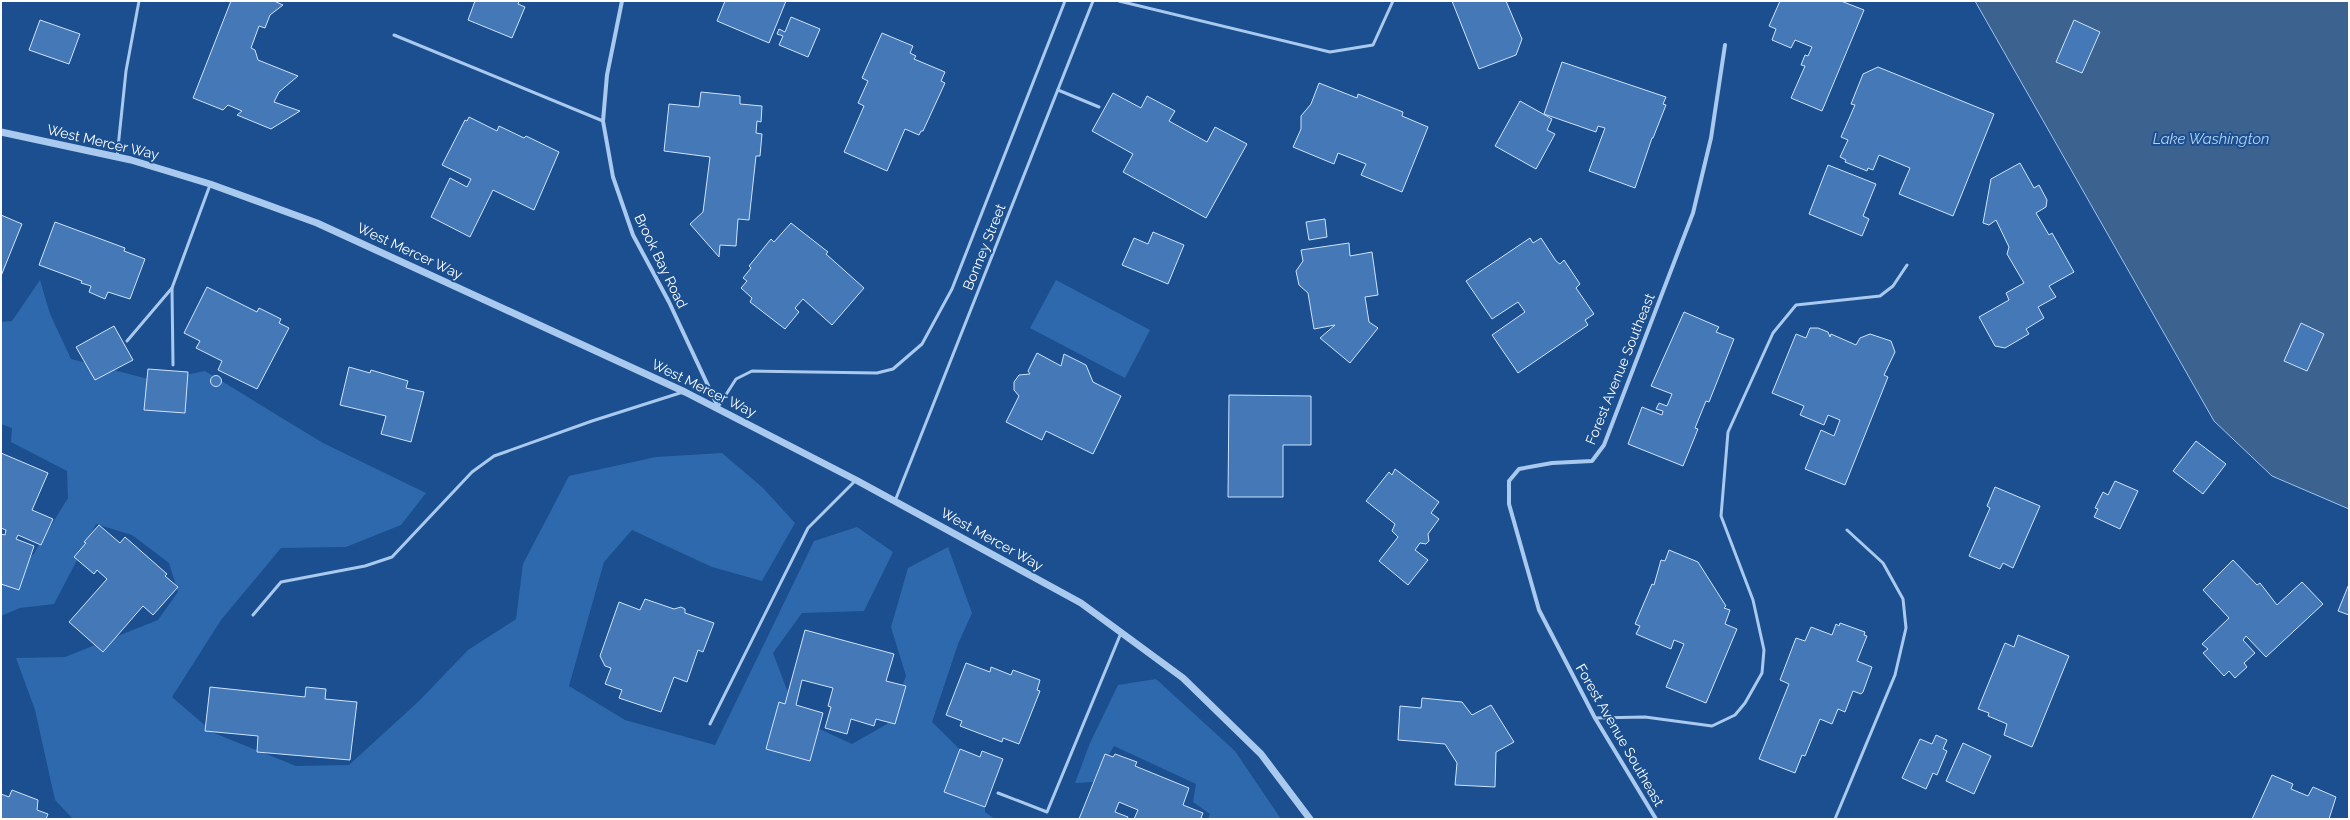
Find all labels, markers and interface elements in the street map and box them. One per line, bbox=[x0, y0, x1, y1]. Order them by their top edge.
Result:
street label: West Mercer Way bbox=[45, 121, 161, 163]
water label: Lake Washington bbox=[2153, 130, 2269, 148]
street label: Bonney Street bbox=[959, 201, 1009, 292]
street label: Brook Bay Road bbox=[631, 211, 691, 311]
street label: West Mercer Way bbox=[355, 220, 466, 283]
street label: Forest Avenue Southeast bbox=[1582, 291, 1658, 447]
street label: West Mercer Way bbox=[649, 356, 759, 420]
street label: West Mercer Way bbox=[938, 504, 1046, 574]
street label: Forest Avenue Southeast bbox=[1573, 661, 1667, 809]

